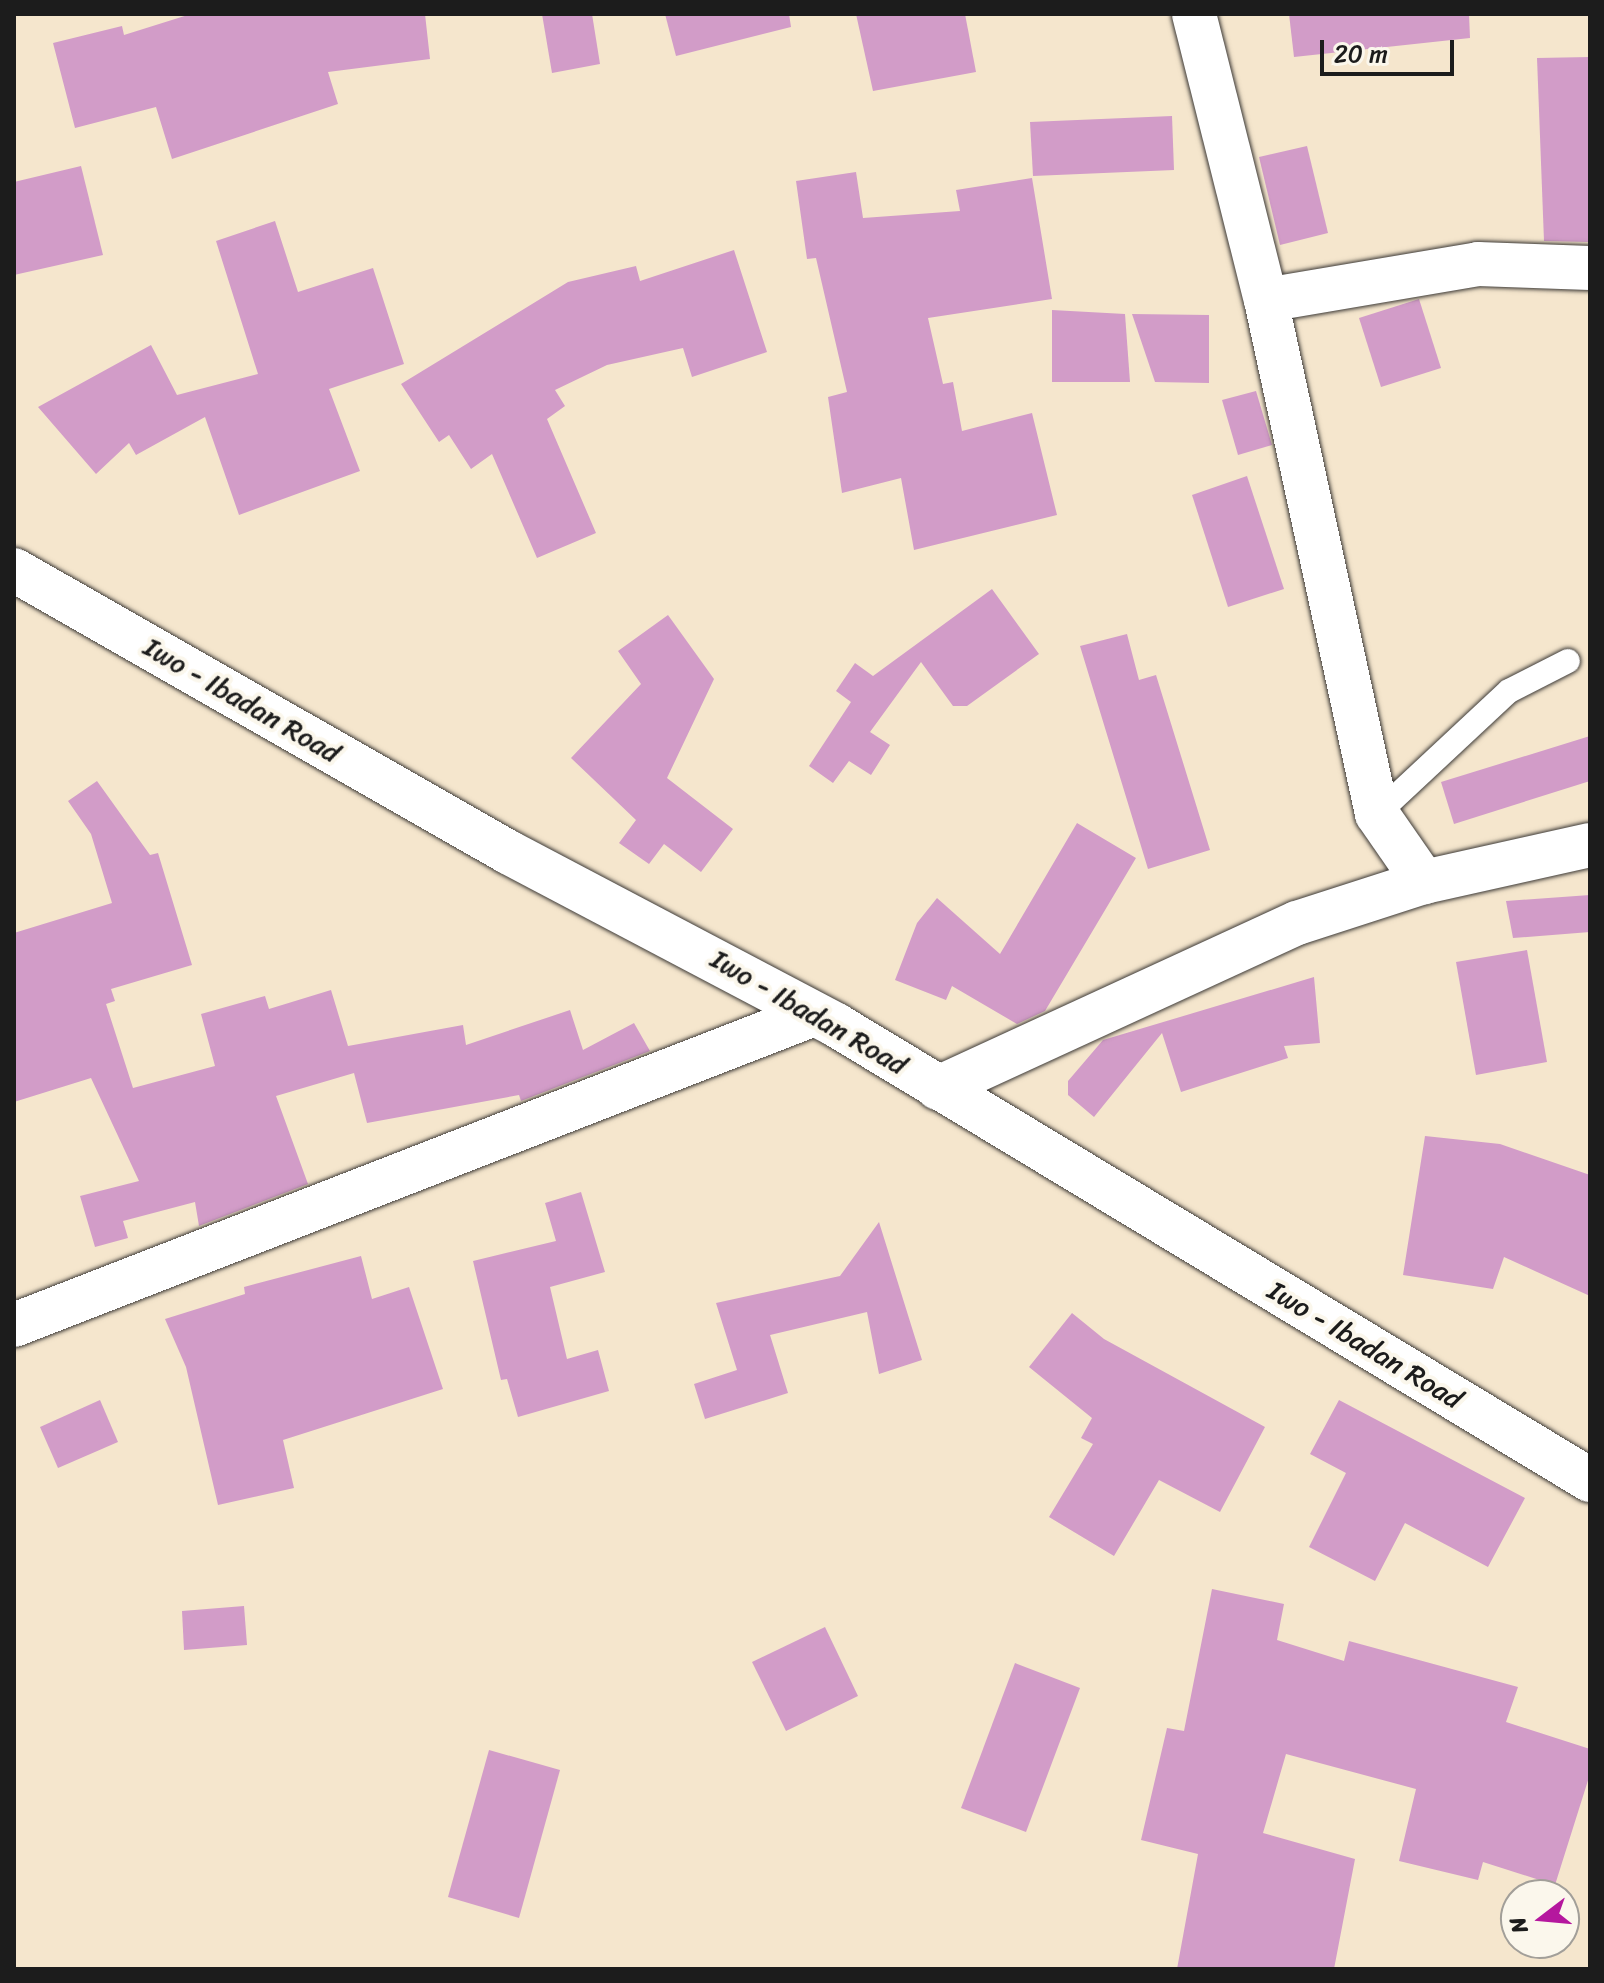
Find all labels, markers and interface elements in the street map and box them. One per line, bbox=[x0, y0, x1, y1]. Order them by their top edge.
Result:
scale bar bbox=[1324, 24, 1458, 74]
text: 20 m bbox=[1334, 33, 1388, 75]
street label: Iwo - Ibadan Road bbox=[137, 629, 347, 771]
street label: Iwo - Ibadan Road bbox=[704, 941, 914, 1083]
street label: Iwo - Ibadan Road bbox=[1260, 1273, 1470, 1417]
north arrow bbox=[1500, 1879, 1580, 1959]
text: N bbox=[1498, 1912, 1539, 1938]

